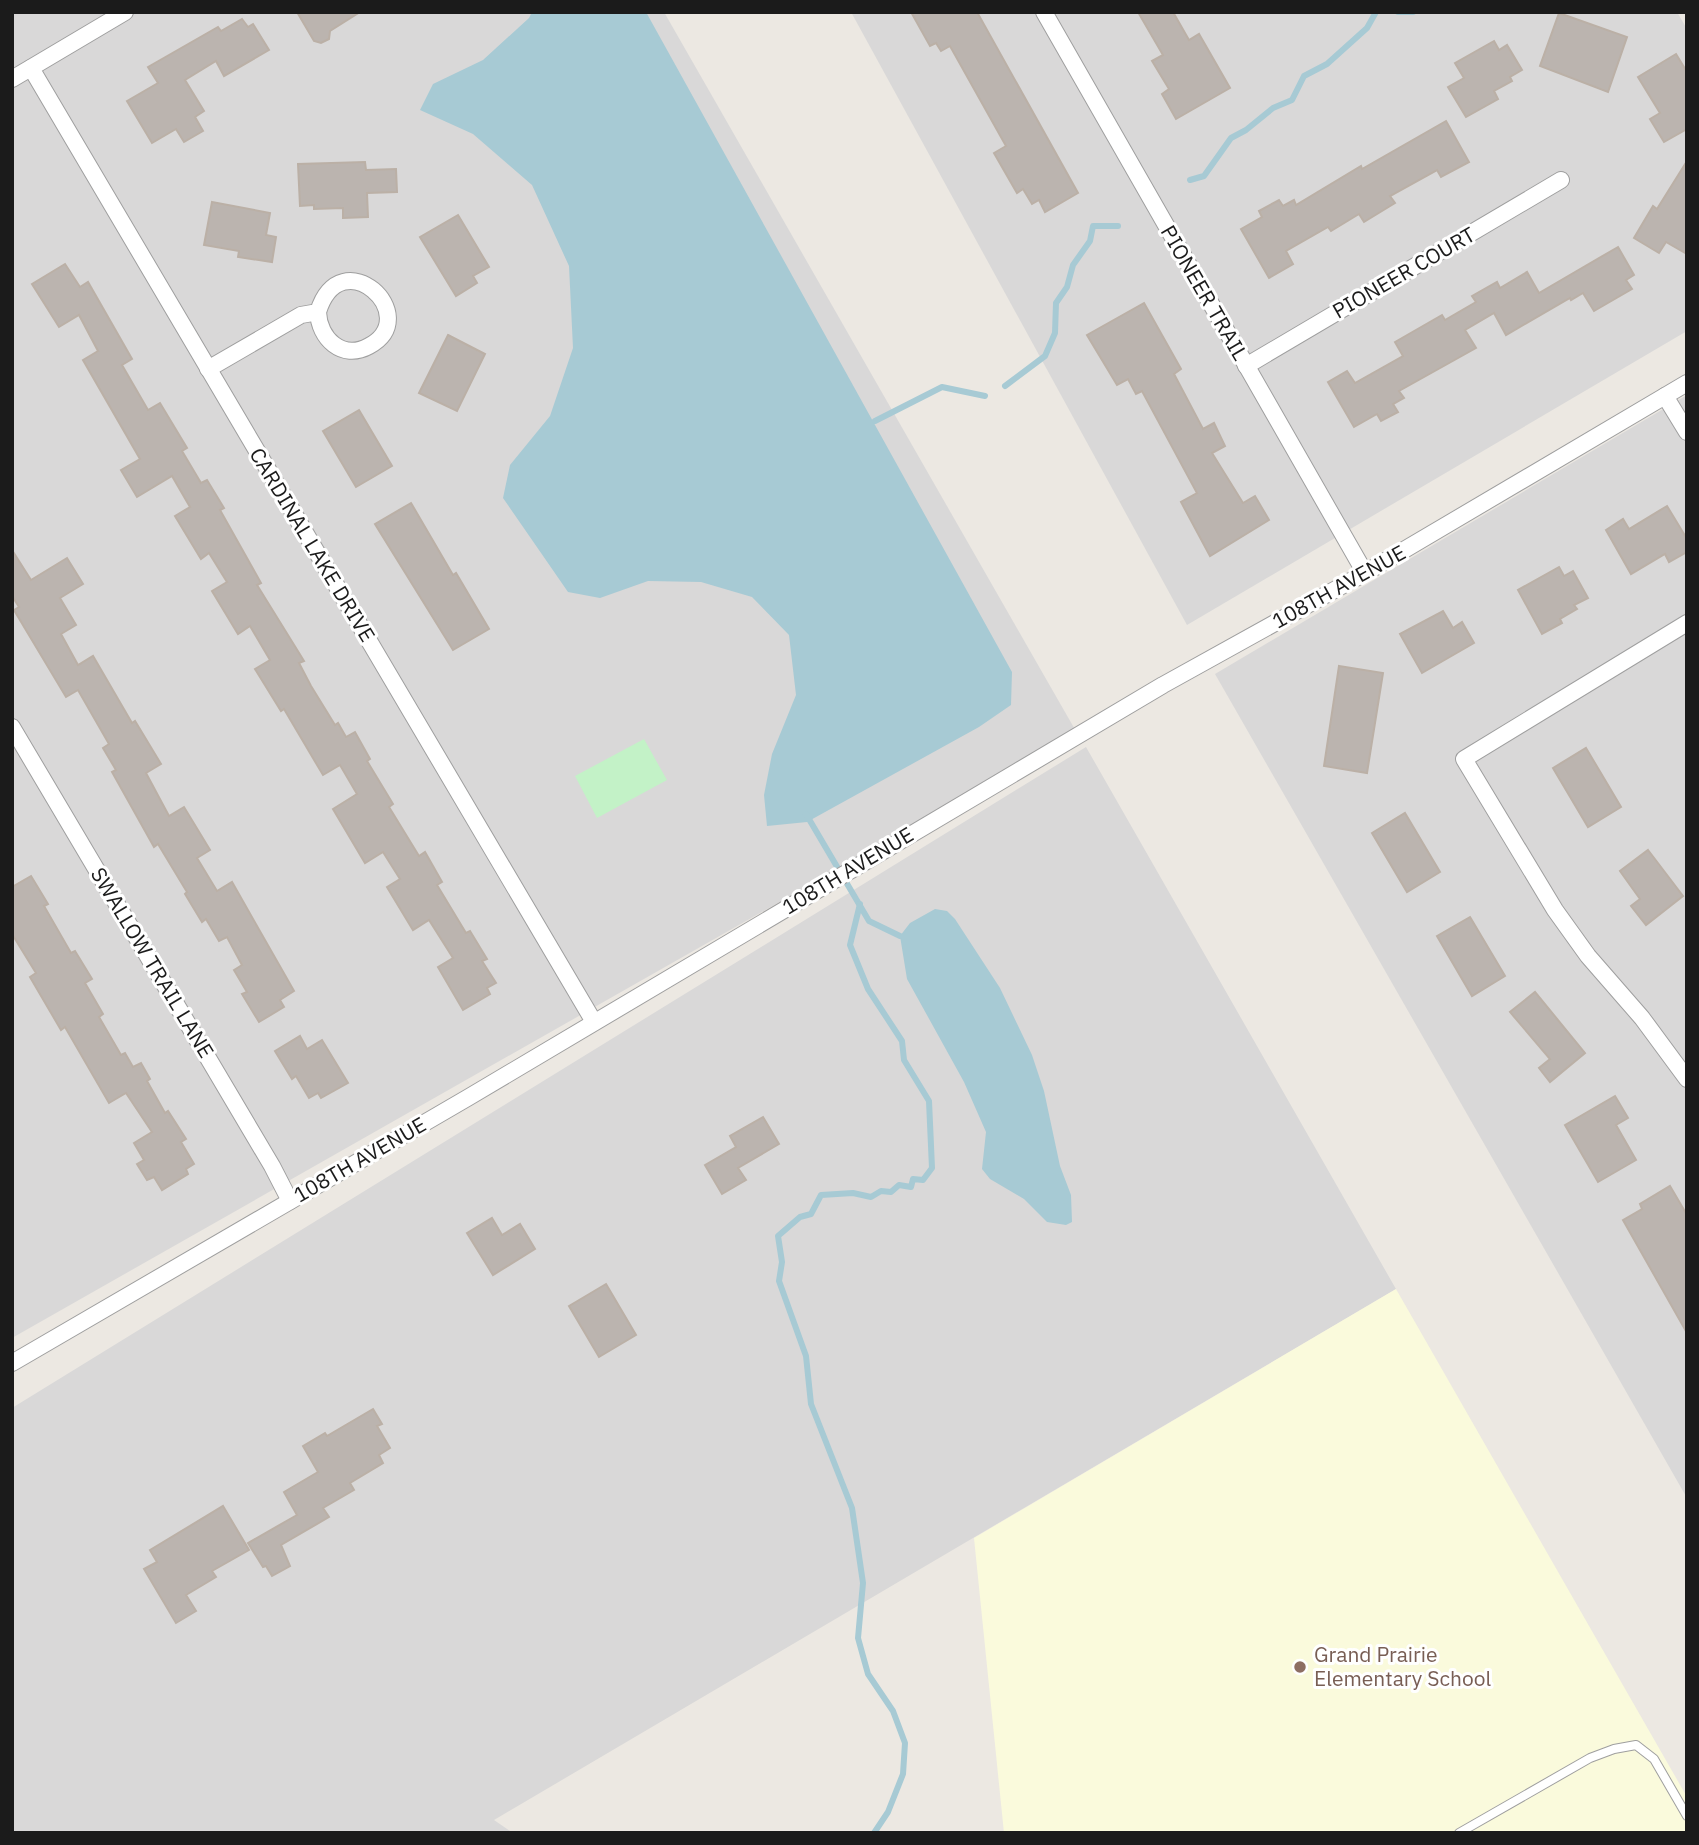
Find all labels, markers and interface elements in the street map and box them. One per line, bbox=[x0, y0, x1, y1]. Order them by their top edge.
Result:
street label: PIONEER TRAIL bbox=[1155, 220, 1255, 365]
street label: PIONEER COURT bbox=[1327, 220, 1480, 324]
street label: CARDINAL LAKE DRIVE bbox=[244, 442, 382, 647]
street label: 108TH AVENUE bbox=[1267, 538, 1410, 634]
street label: 108TH AVENUE bbox=[777, 820, 918, 920]
street label: SWALLOW TRAIL LANE bbox=[85, 862, 221, 1063]
street label: 108TH AVENUE bbox=[288, 1110, 431, 1208]
place label: Grand Prairie Elementary School bbox=[1314, 1640, 1491, 1692]
marker: Grand Prairie Elementary School bbox=[1292, 1659, 1308, 1675]

